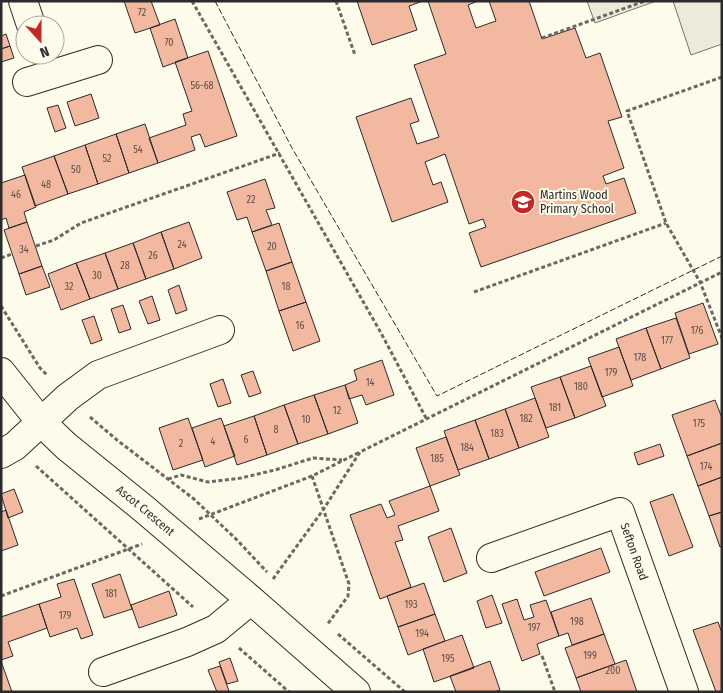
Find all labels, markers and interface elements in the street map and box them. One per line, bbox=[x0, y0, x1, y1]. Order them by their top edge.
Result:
house number: 72 bbox=[138, 7, 147, 19]
north arrow bbox=[15, 15, 65, 65]
house number: 70 bbox=[164, 37, 174, 49]
text: N bbox=[38, 42, 51, 61]
house number: 56-68 bbox=[190, 80, 214, 92]
house number: 54 bbox=[133, 144, 143, 156]
house number: 52 bbox=[103, 153, 112, 165]
house number: 50 bbox=[71, 164, 81, 176]
house number: 48 bbox=[41, 179, 51, 191]
place label: Martins Wood Primary School bbox=[540, 188, 614, 216]
house number: 46 bbox=[11, 189, 21, 201]
school or university icon: Martins Wood Primary School bbox=[510, 189, 536, 215]
house number: 22 bbox=[247, 194, 256, 206]
house number: 24 bbox=[177, 239, 187, 251]
house number: 20 bbox=[267, 241, 277, 253]
house number: 34 bbox=[19, 244, 29, 256]
house number: 26 bbox=[148, 250, 158, 262]
house number: 28 bbox=[120, 260, 130, 272]
house number: 30 bbox=[92, 270, 102, 282]
house number: 32 bbox=[65, 281, 74, 293]
house number: 18 bbox=[282, 281, 290, 293]
house number: 16 bbox=[296, 320, 304, 332]
house number: 176 bbox=[691, 325, 703, 337]
house number: 177 bbox=[661, 335, 673, 347]
house number: 178 bbox=[634, 352, 646, 364]
house number: 179 bbox=[605, 367, 617, 379]
house number: 14 bbox=[366, 377, 375, 389]
house number: 180 bbox=[574, 381, 588, 393]
house number: 181 bbox=[549, 402, 561, 414]
house number: 12 bbox=[333, 405, 342, 417]
house number: 182 bbox=[519, 413, 533, 425]
house number: 10 bbox=[301, 414, 311, 426]
house number: 175 bbox=[693, 418, 706, 430]
house number: 8 bbox=[274, 424, 279, 436]
house number: 183 bbox=[490, 428, 504, 440]
house number: 6 bbox=[244, 434, 249, 446]
house number: 4 bbox=[211, 436, 216, 448]
house number: 2 bbox=[179, 438, 184, 450]
house number: 184 bbox=[460, 442, 474, 454]
house number: 185 bbox=[430, 453, 444, 465]
house number: 174 bbox=[700, 461, 712, 473]
street label: Ascot Crescent bbox=[113, 482, 177, 539]
street label: Sefton Road bbox=[617, 521, 651, 582]
house number: 181 bbox=[105, 588, 117, 600]
house number: 193 bbox=[404, 599, 418, 611]
house number: 179 bbox=[59, 610, 71, 622]
house number: 198 bbox=[570, 616, 584, 628]
house number: 197 bbox=[528, 622, 540, 634]
house number: 194 bbox=[415, 628, 429, 640]
house number: 199 bbox=[583, 650, 597, 662]
house number: 195 bbox=[441, 653, 455, 665]
house number: 200 bbox=[606, 665, 620, 677]

